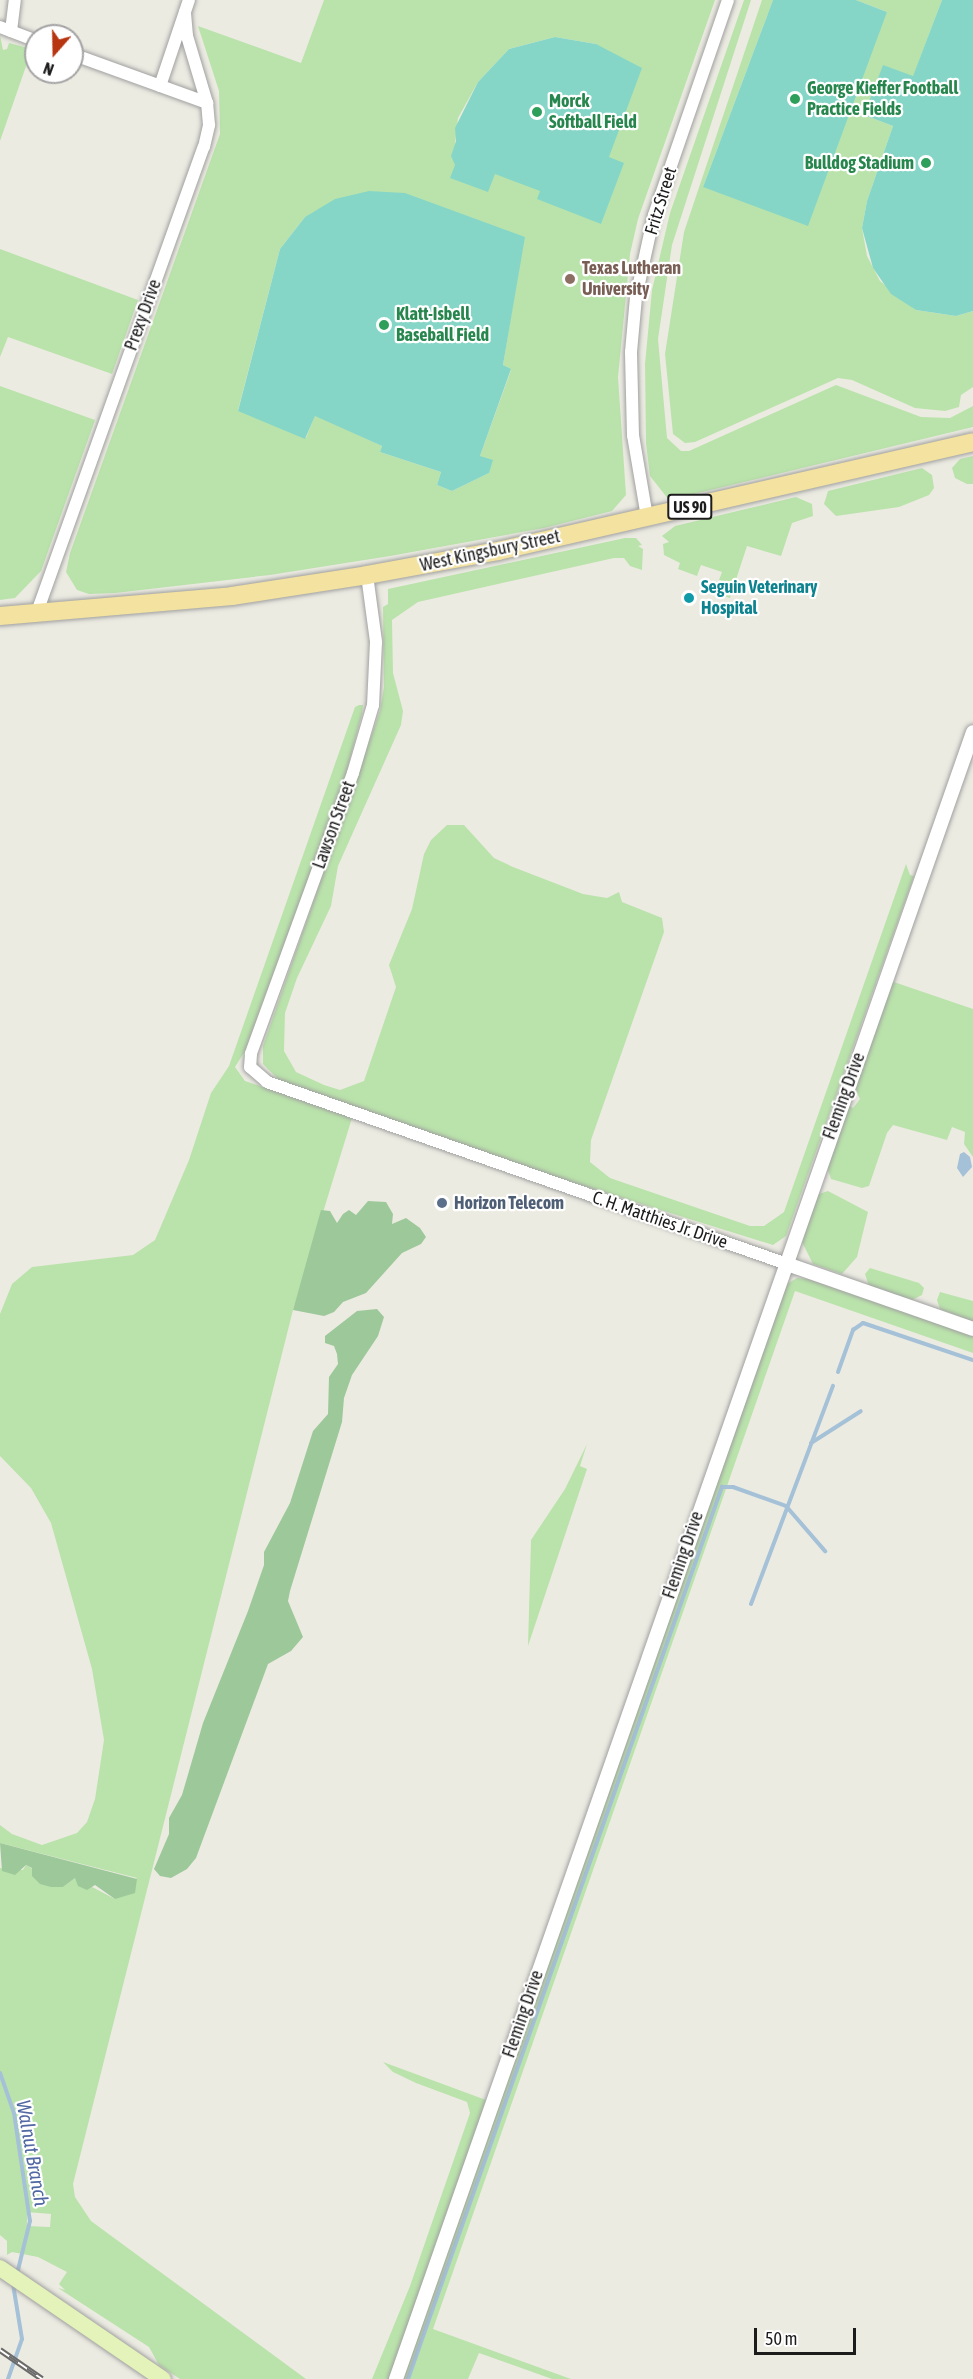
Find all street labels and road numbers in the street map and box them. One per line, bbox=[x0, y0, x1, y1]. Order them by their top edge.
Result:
street label: Fritz Street bbox=[640, 164, 682, 238]
street label: Prexy Drive bbox=[120, 276, 166, 354]
road number: US 90 bbox=[666, 494, 714, 520]
street label: West Kingsbury Street bbox=[418, 526, 562, 576]
street label: Lawson Street bbox=[308, 778, 360, 872]
street label: Fleming Drive bbox=[818, 1050, 870, 1142]
street label: C. H. Matthies Jr. Drive bbox=[590, 1187, 730, 1253]
street label: Fleming Drive bbox=[658, 1508, 708, 1602]
street label: Fleming Drive bbox=[498, 1967, 548, 2061]

